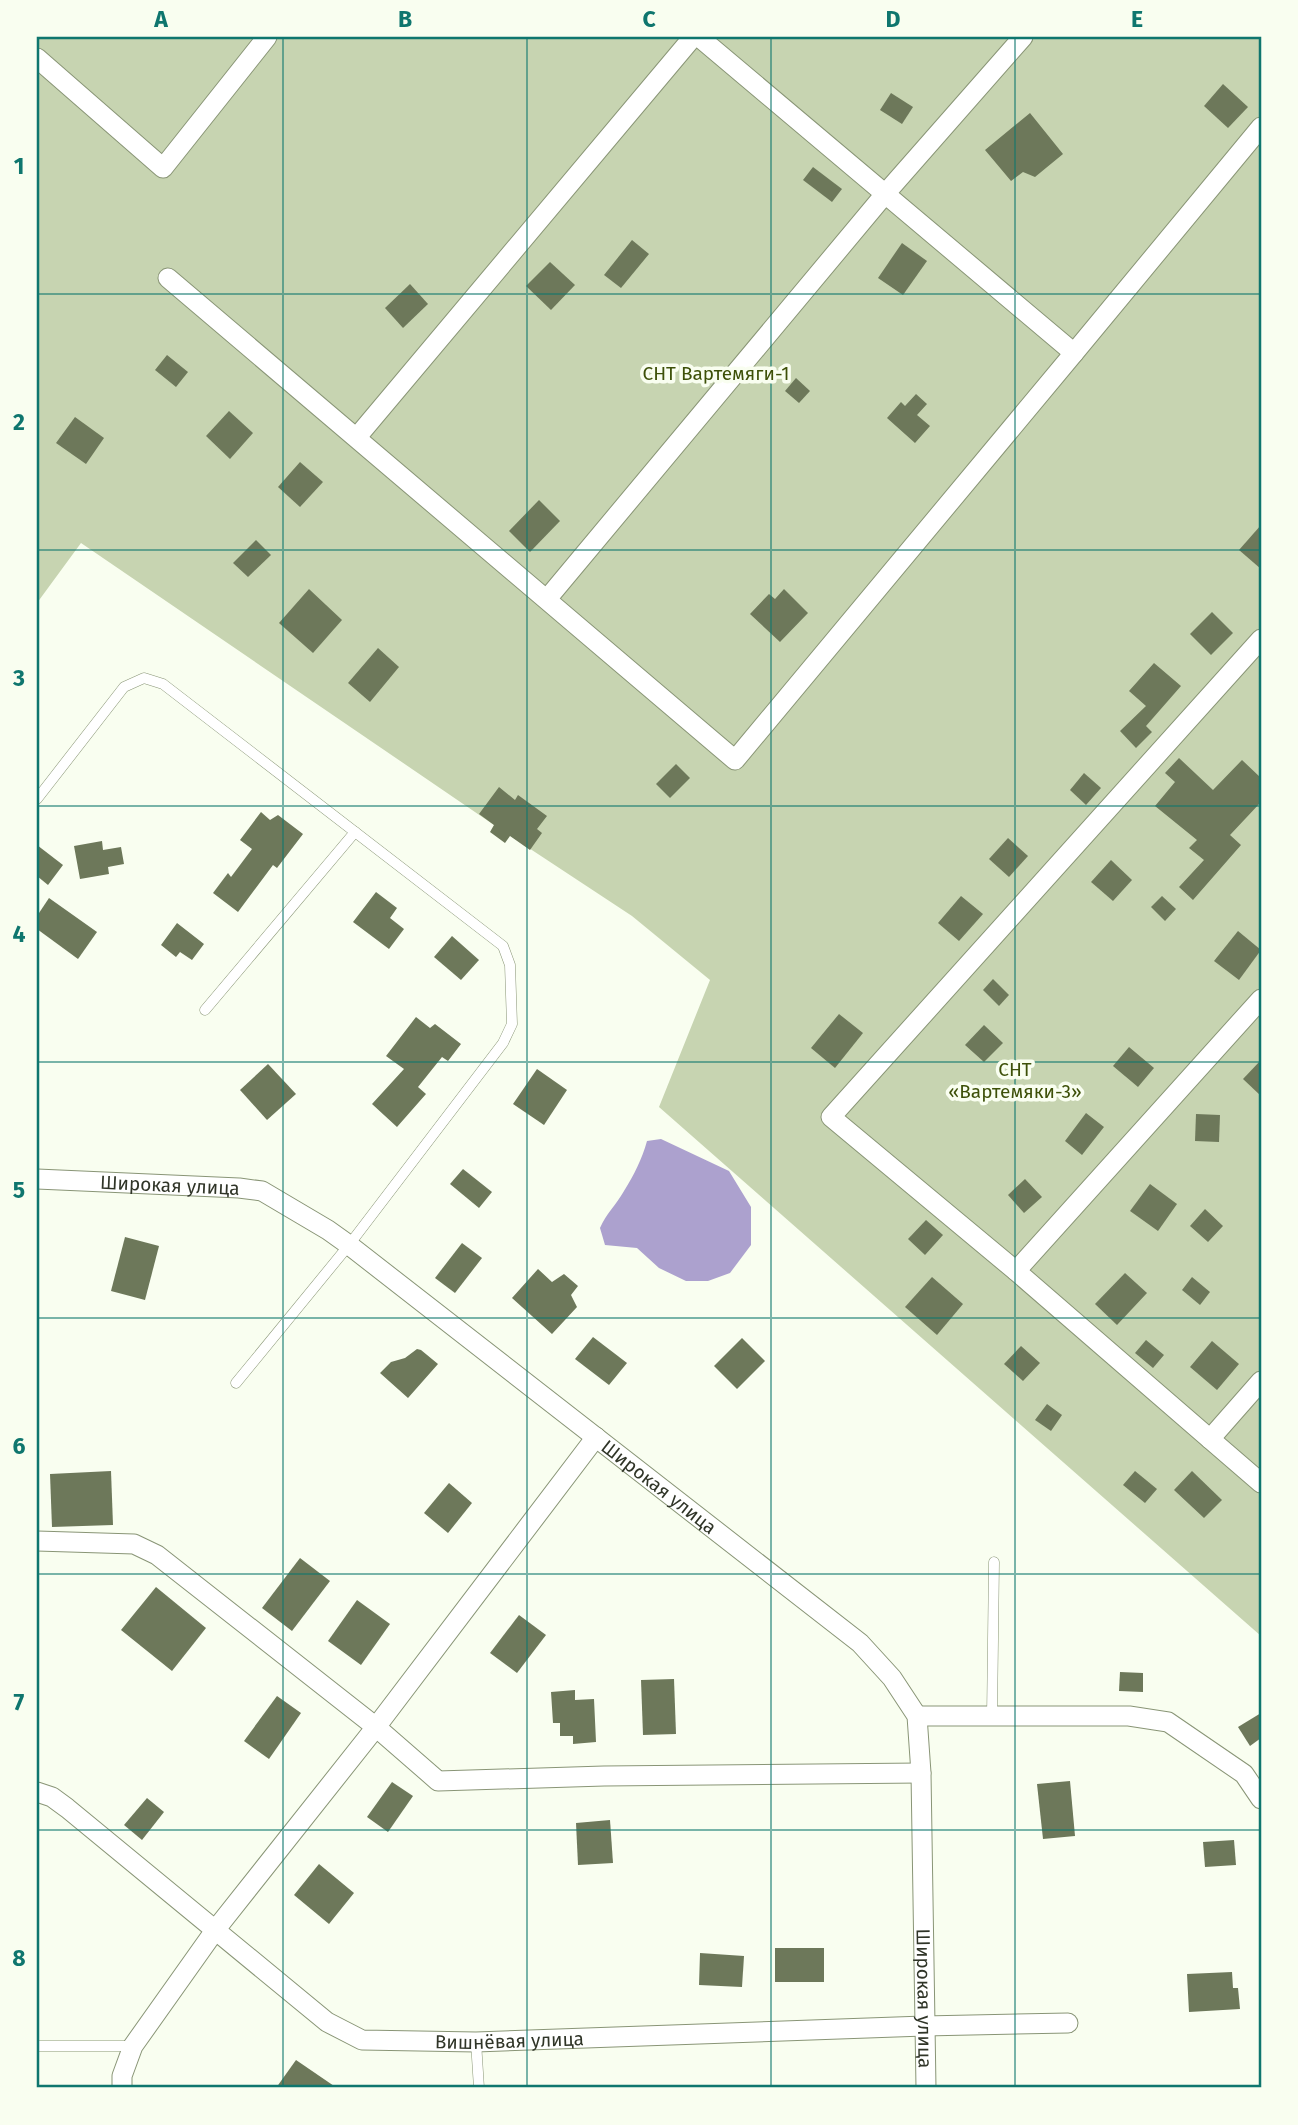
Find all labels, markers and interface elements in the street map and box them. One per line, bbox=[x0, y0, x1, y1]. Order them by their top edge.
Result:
text: A bbox=[153, 5, 168, 33]
text: B bbox=[398, 5, 412, 33]
text: C bbox=[642, 5, 656, 33]
text: D bbox=[886, 5, 901, 33]
text: E bbox=[1131, 5, 1143, 33]
text: 1 bbox=[14, 152, 24, 180]
park label: СНТ Вартемяги-1 bbox=[643, 362, 789, 385]
text: 2 bbox=[13, 408, 25, 436]
text: 3 bbox=[12, 664, 25, 692]
text: 4 bbox=[13, 920, 26, 948]
park label: СНТ «Вартемяки-3» bbox=[948, 1058, 1082, 1103]
street label: Широкая улица bbox=[99, 1171, 240, 1200]
text: 5 bbox=[13, 1176, 25, 1204]
text: 6 bbox=[13, 1432, 26, 1460]
street label: Широкая улица bbox=[597, 1435, 721, 1539]
text: 7 bbox=[14, 1688, 25, 1716]
street label: Широкая улица bbox=[911, 1928, 937, 2068]
text: 8 bbox=[12, 1944, 26, 1972]
street label: Вишнёвая улица bbox=[435, 2027, 584, 2054]

